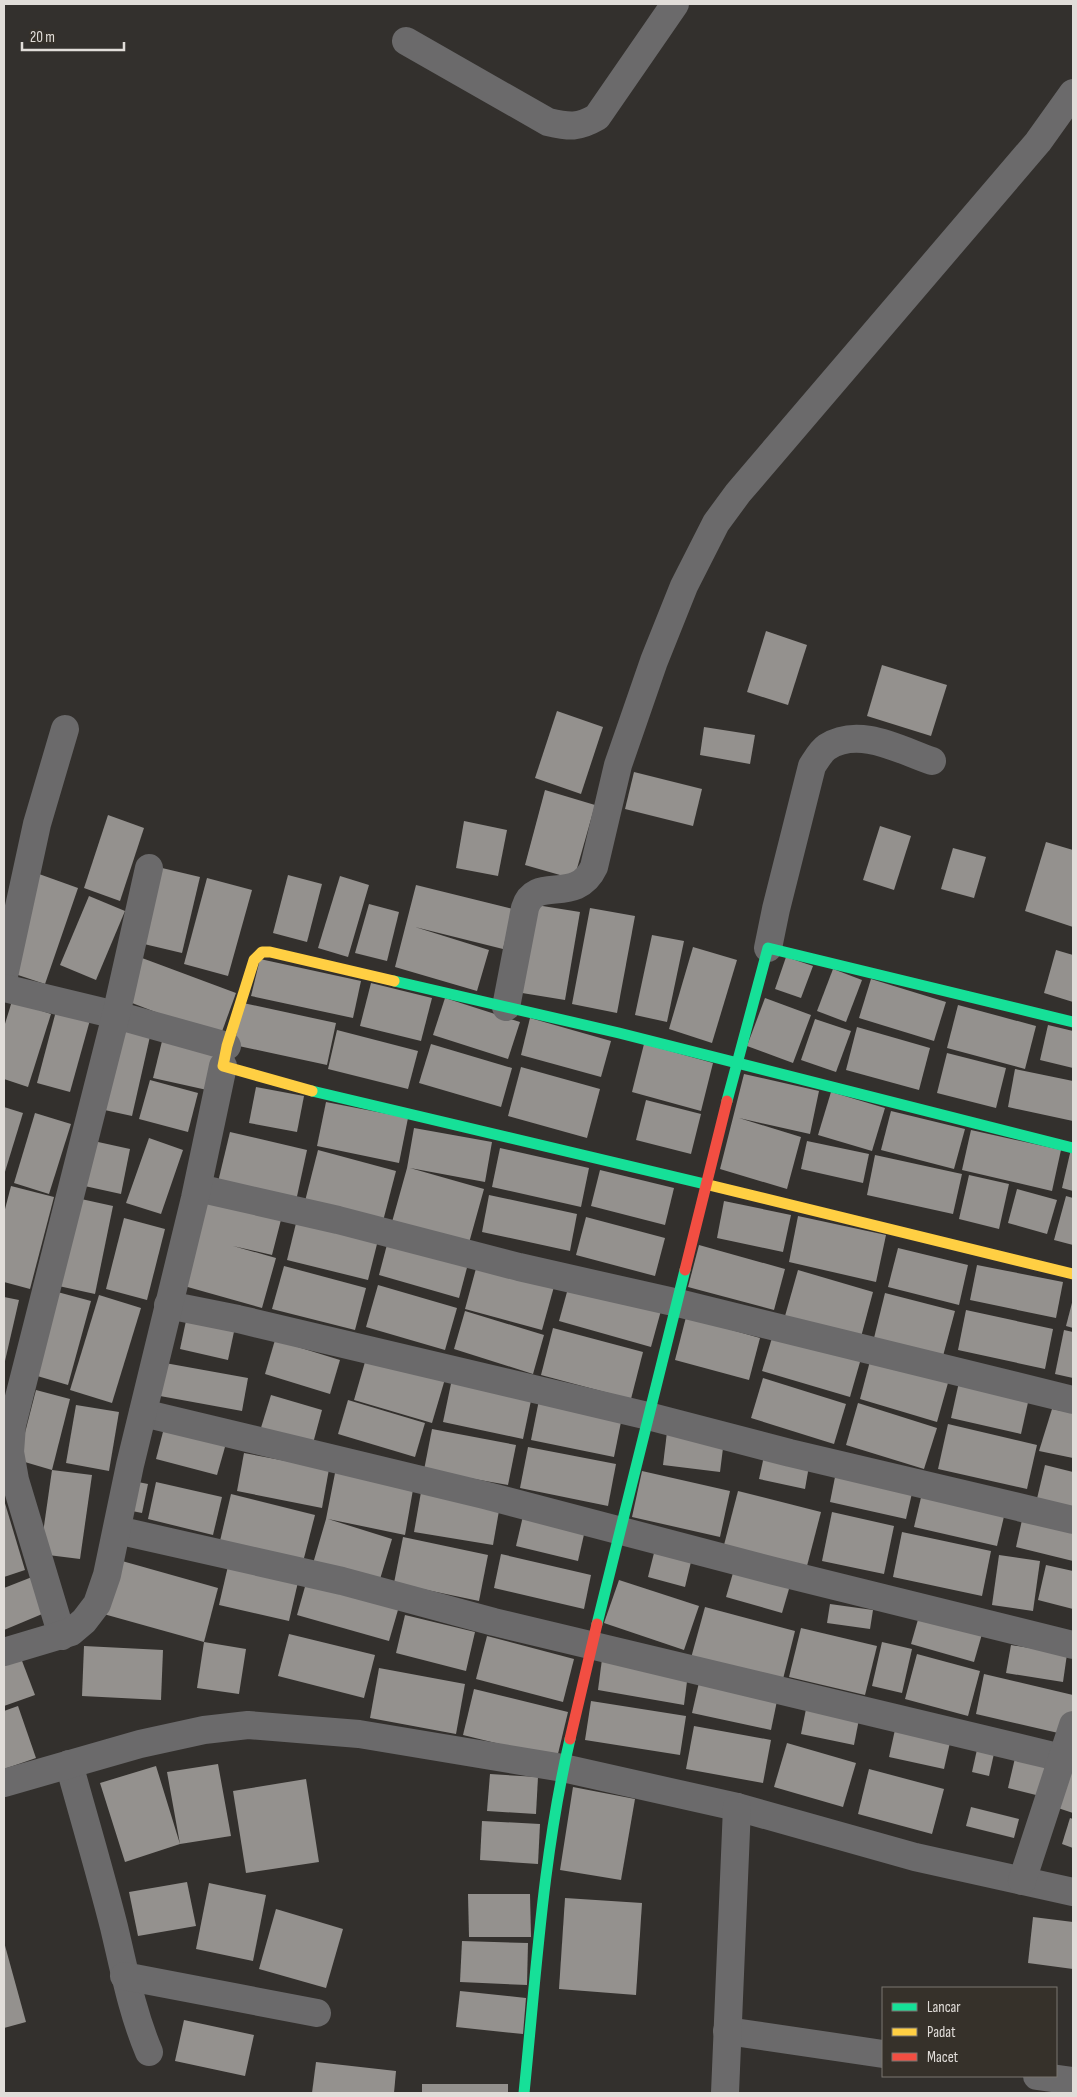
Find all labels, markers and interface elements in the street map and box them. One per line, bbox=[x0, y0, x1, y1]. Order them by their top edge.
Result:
scale bar bbox=[22, 20, 125, 52]
text: 20 m bbox=[30, 28, 55, 47]
legend bbox=[882, 1987, 1057, 2077]
text: Lancar bbox=[927, 1998, 961, 2017]
text: Padat bbox=[927, 2023, 956, 2042]
text: Macet bbox=[927, 2048, 959, 2067]

